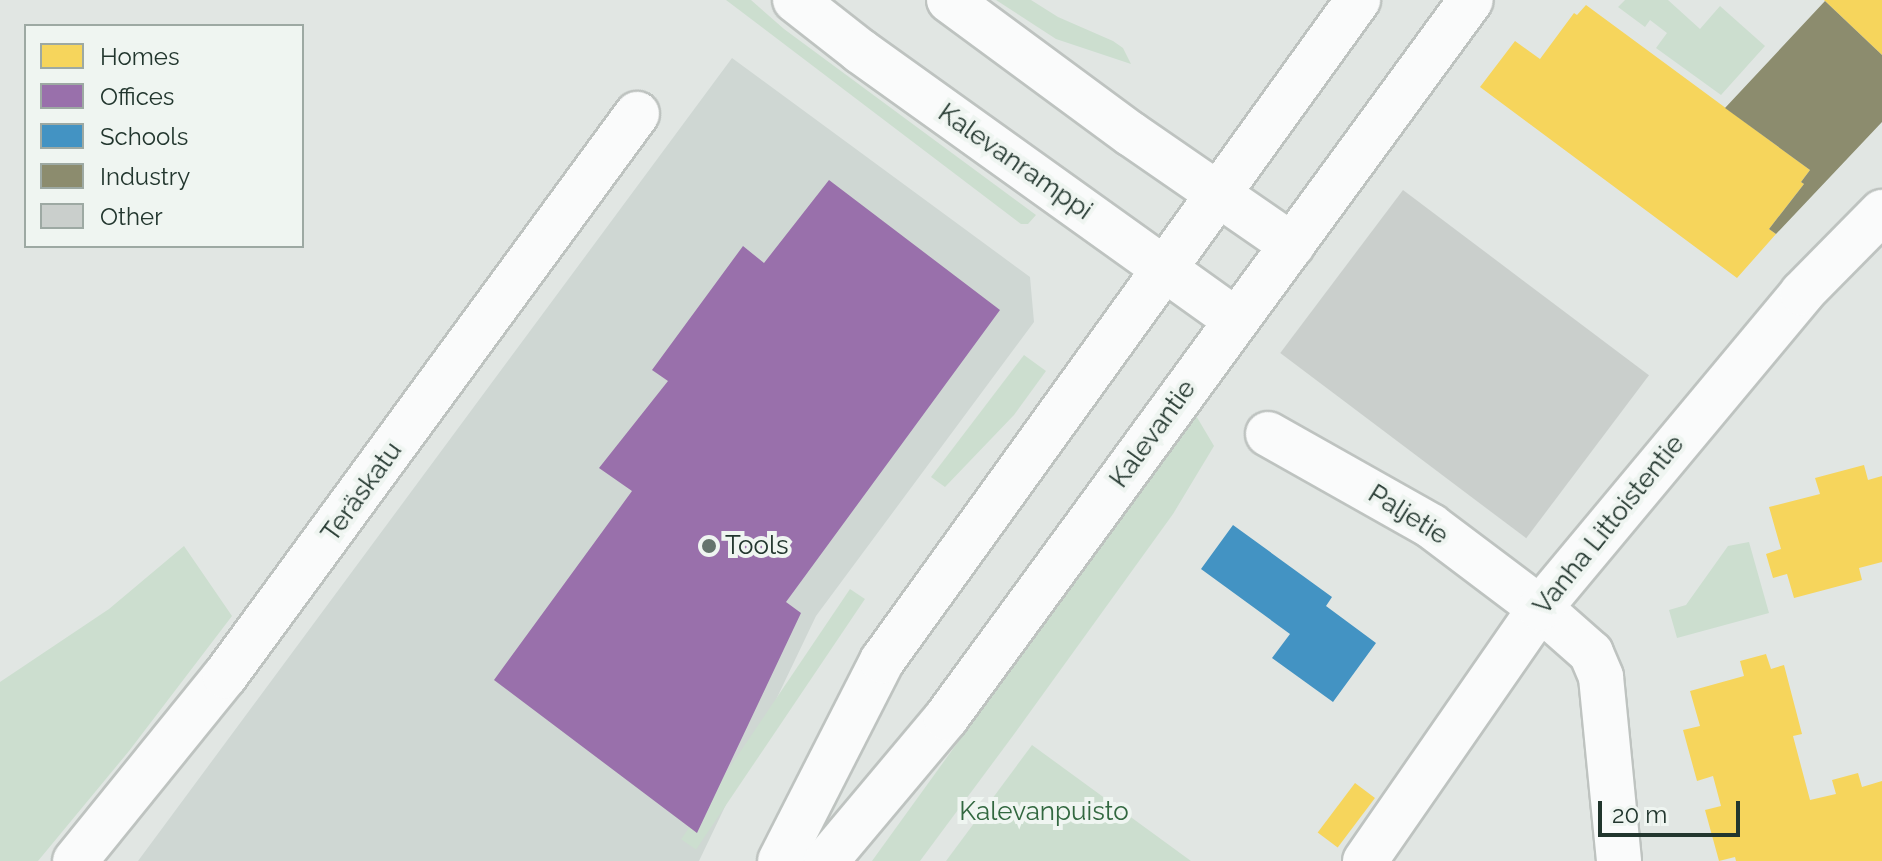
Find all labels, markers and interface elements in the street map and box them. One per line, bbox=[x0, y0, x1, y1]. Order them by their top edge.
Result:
legend bbox=[24, 24, 304, 248]
text: Homes bbox=[100, 42, 180, 71]
text: Offices bbox=[100, 82, 174, 111]
street label: Kalevanramppi bbox=[932, 97, 1098, 227]
text: Schools bbox=[100, 122, 188, 151]
text: Industry bbox=[100, 162, 190, 191]
text: Other bbox=[100, 202, 163, 231]
street label: Kalevantie bbox=[1104, 374, 1202, 494]
street label: Vanha Littoistentie bbox=[1527, 429, 1691, 621]
street label: Teräskatu bbox=[315, 436, 409, 548]
street label: Paljetie bbox=[1362, 478, 1454, 552]
place label: Tools bbox=[725, 530, 789, 562]
marker: Tools bbox=[700, 537, 718, 555]
scale bar bbox=[1602, 785, 1744, 835]
park label: Kalevanpuisto bbox=[959, 796, 1129, 828]
text: 20 m bbox=[1612, 800, 1667, 829]

